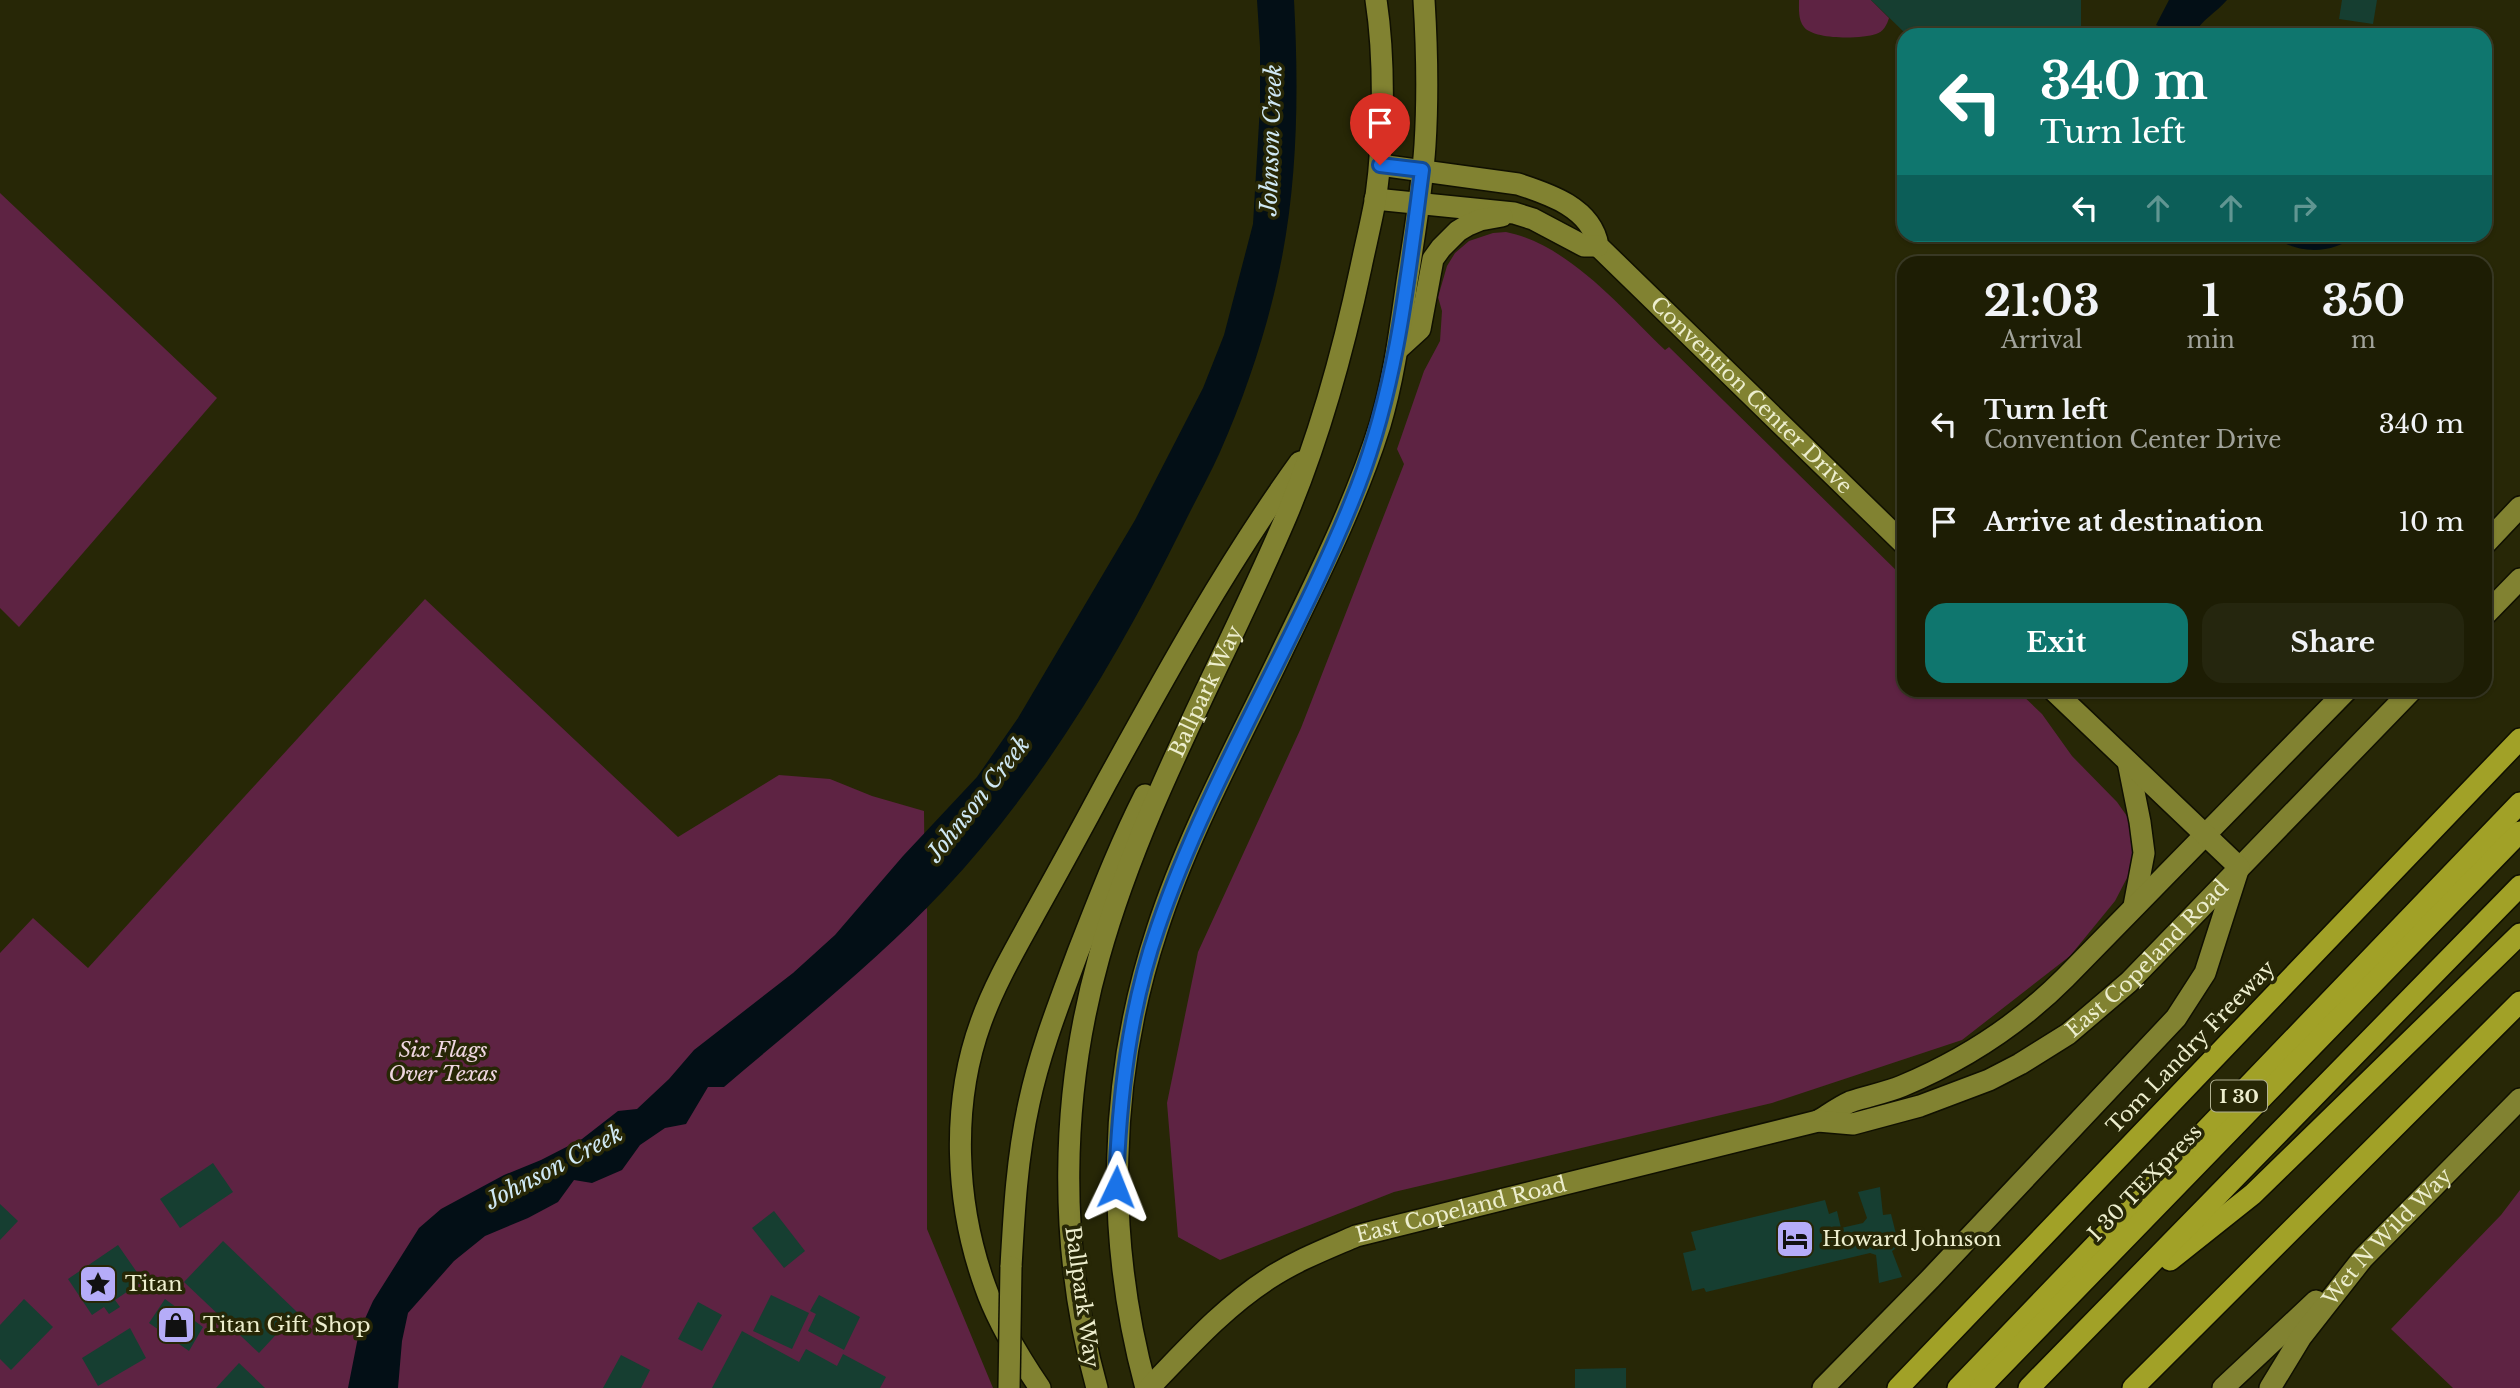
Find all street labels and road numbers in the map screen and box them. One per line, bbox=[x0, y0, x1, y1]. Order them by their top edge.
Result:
street label: Convention Center Drive bbox=[1645, 291, 1858, 499]
street label: Ballpark Way bbox=[1164, 621, 1248, 761]
street label: East Copeland Road bbox=[2060, 874, 2234, 1043]
street label: Tom Landry Freeway bbox=[2101, 954, 2281, 1139]
road number: I 30 bbox=[2211, 1080, 2267, 1112]
street label: I 30 TEXpress bbox=[2083, 1119, 2207, 1247]
street label: Wet N Wild Way bbox=[2317, 1162, 2458, 1312]
street label: East Copeland Road bbox=[1353, 1171, 1569, 1249]
street label: Ballpark Way bbox=[1059, 1225, 1105, 1370]

